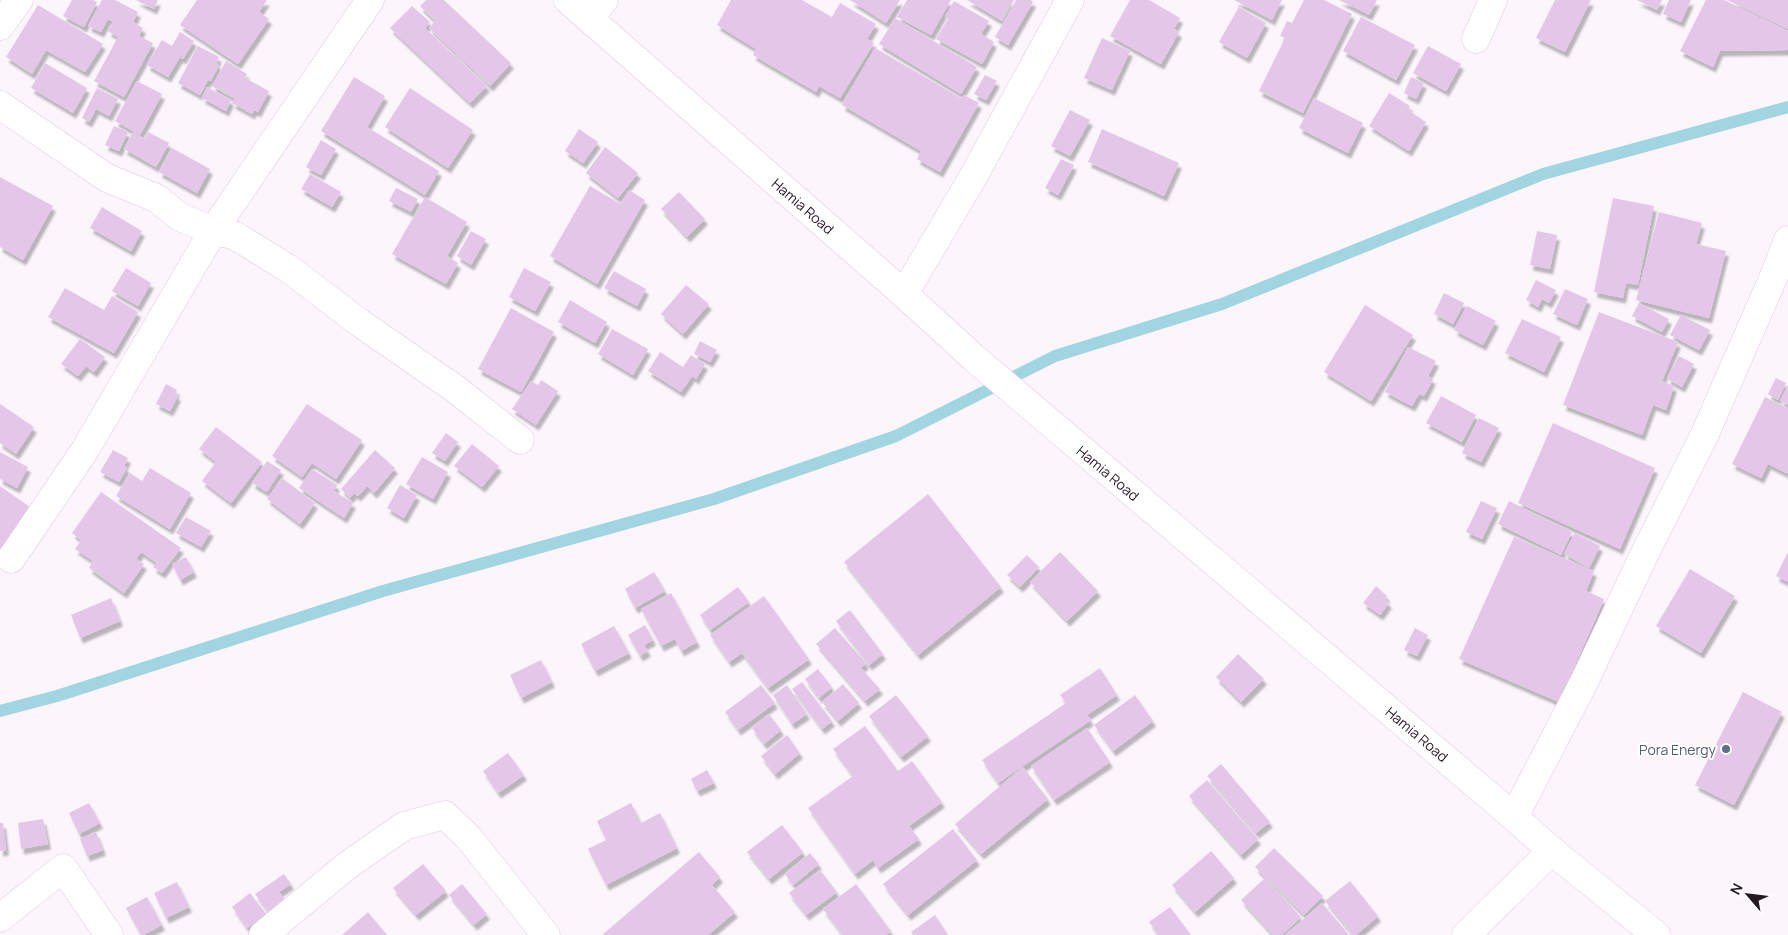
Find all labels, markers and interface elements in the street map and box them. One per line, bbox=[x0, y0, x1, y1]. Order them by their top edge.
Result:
street label: Hamia Road bbox=[768, 174, 838, 238]
street label: Hamia Road bbox=[1073, 441, 1143, 505]
street label: Hamia Road bbox=[1382, 702, 1452, 766]
place label: Pora Energy bbox=[1639, 740, 1717, 759]
marker: Pora Energy bbox=[1720, 743, 1732, 755]
north arrow bbox=[1723, 870, 1773, 920]
text: N bbox=[1725, 880, 1747, 898]

